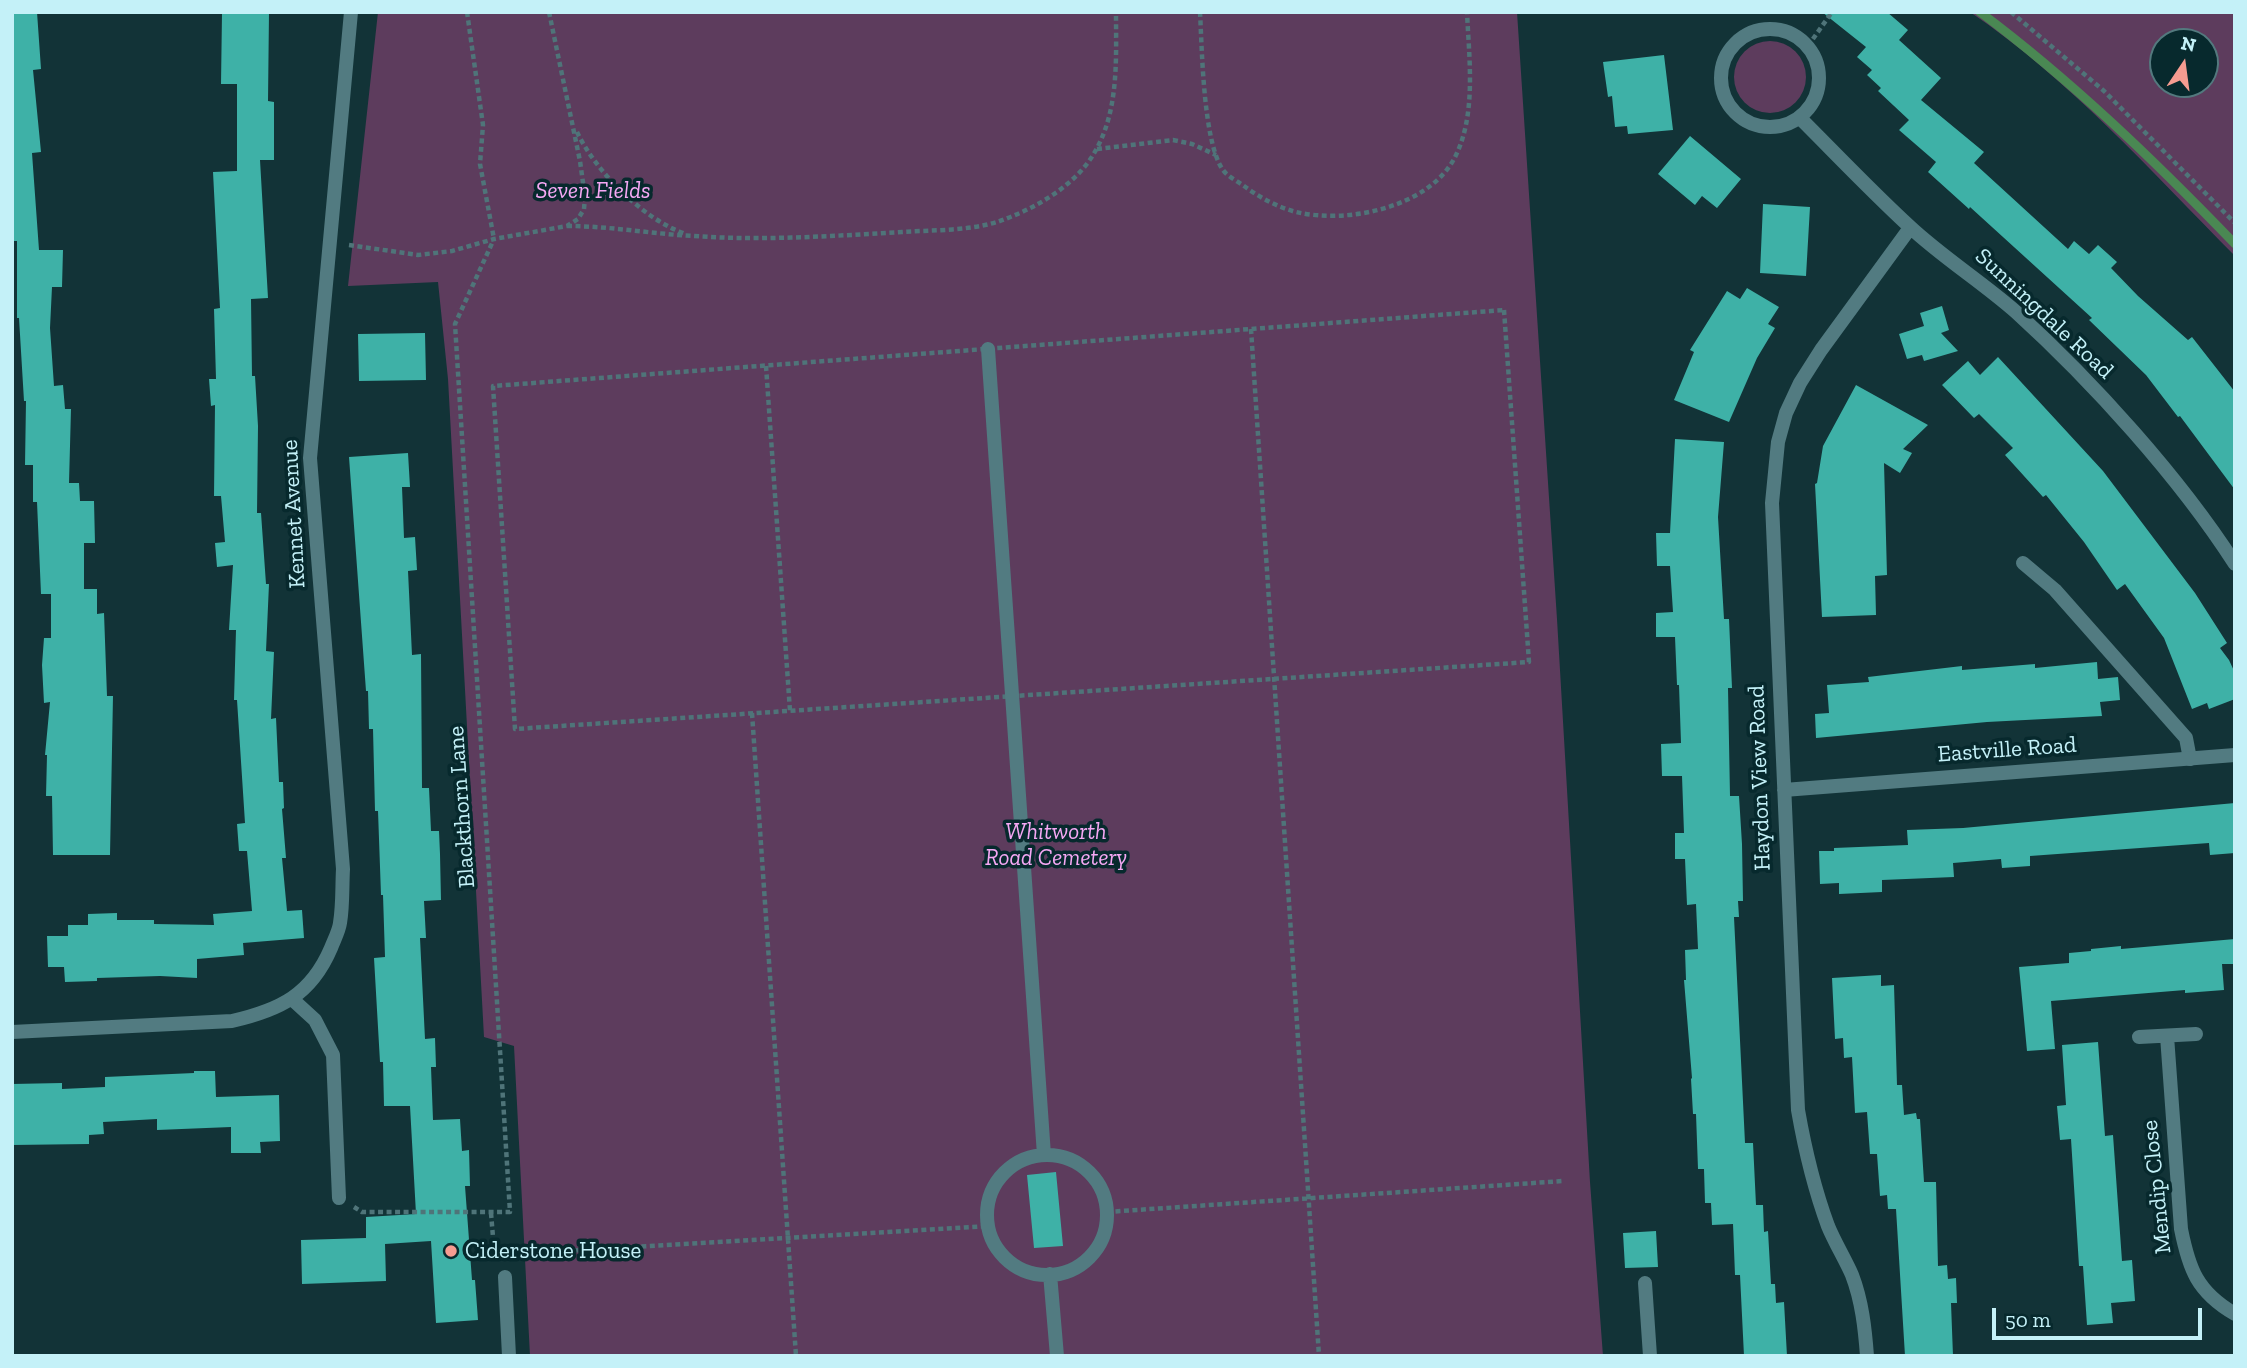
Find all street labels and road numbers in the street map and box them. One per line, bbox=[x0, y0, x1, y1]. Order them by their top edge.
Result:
street label: Sunningdale Road bbox=[1969, 243, 2119, 385]
street label: Kennet Avenue bbox=[276, 439, 312, 589]
street label: Haydon View Road bbox=[1743, 685, 1777, 871]
street label: Blackthorn Lane bbox=[443, 725, 481, 889]
street label: Eastville Road bbox=[1937, 731, 2077, 769]
street label: Mendip Close bbox=[2136, 1119, 2178, 1255]

